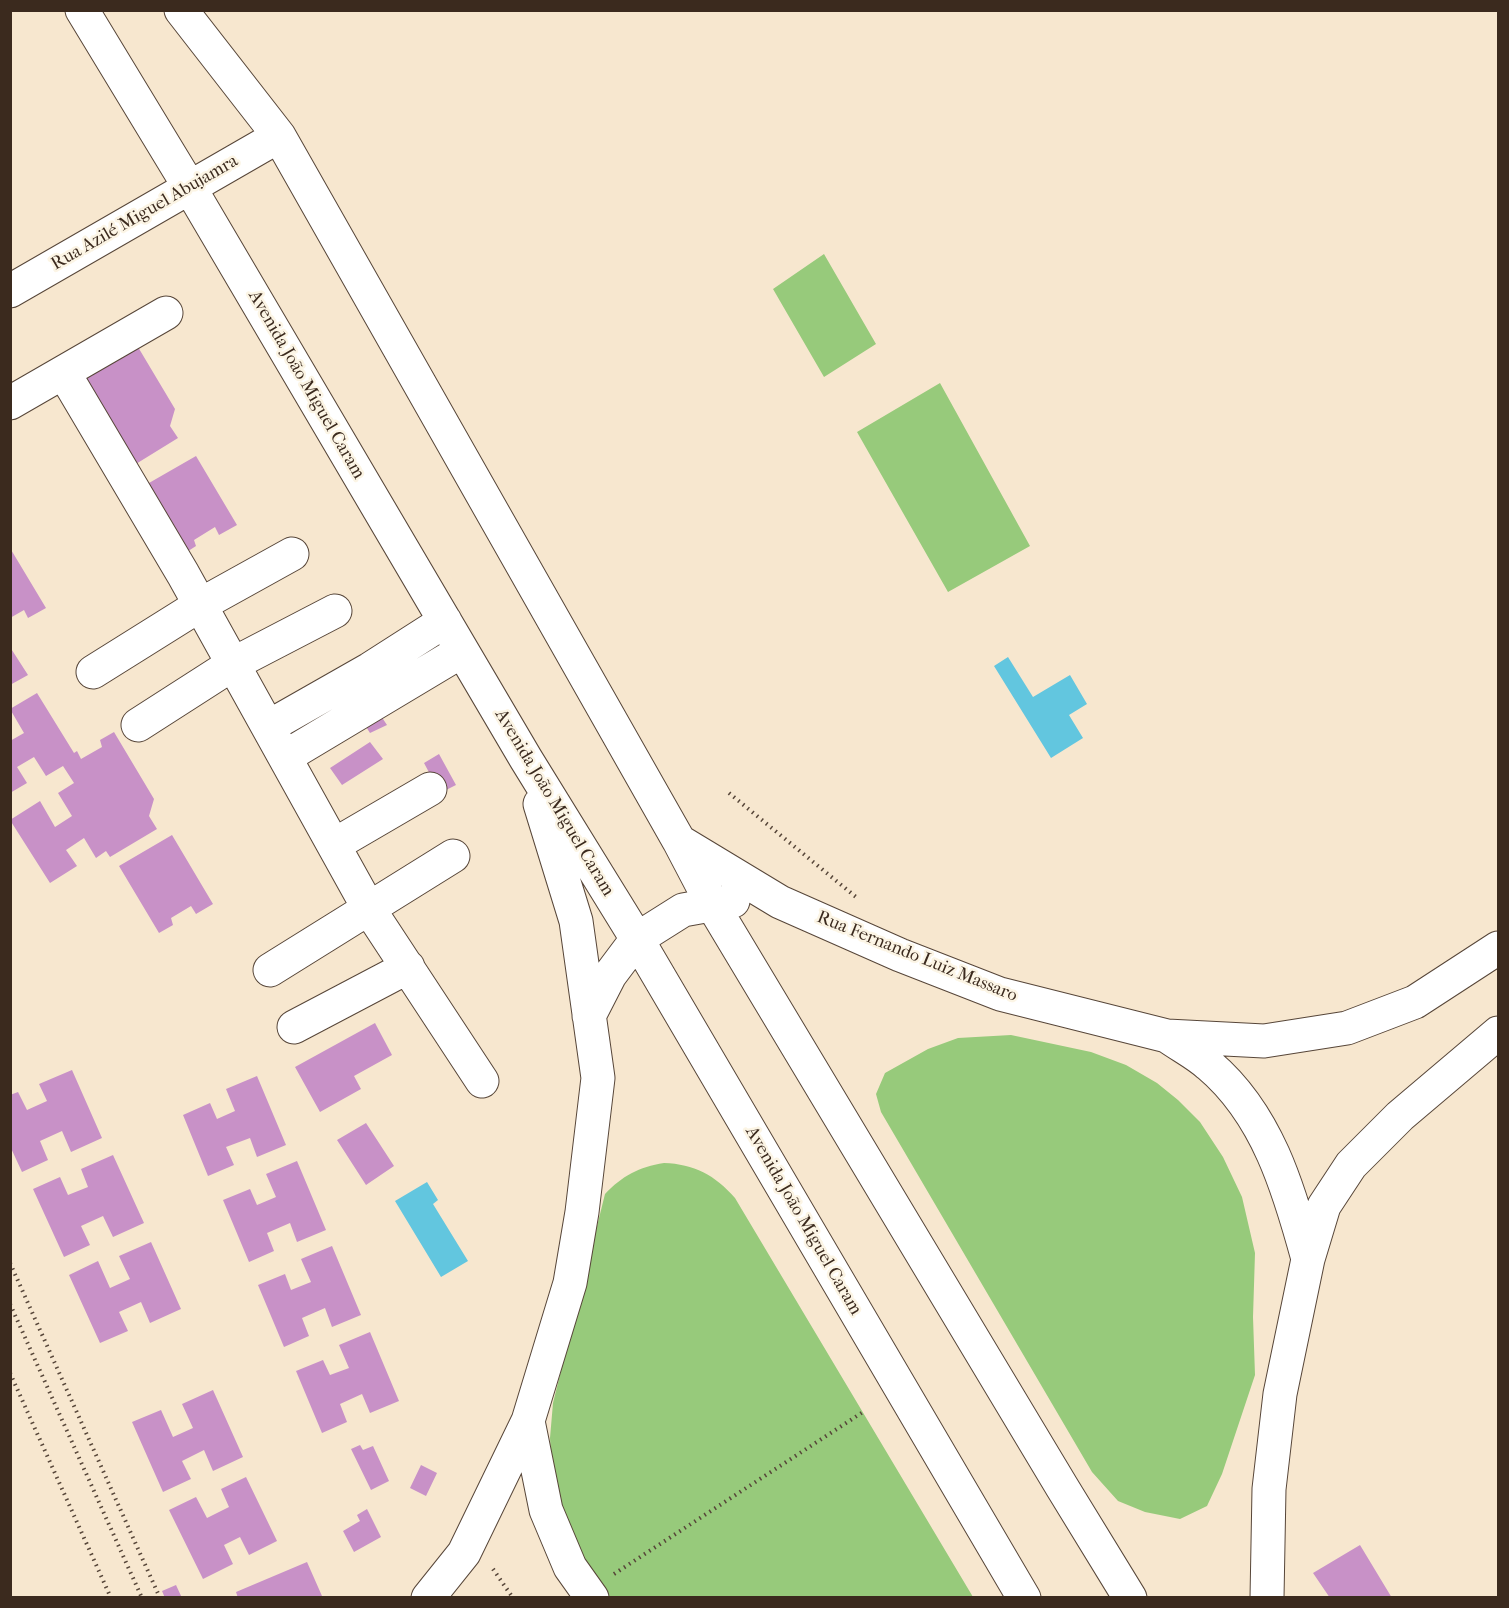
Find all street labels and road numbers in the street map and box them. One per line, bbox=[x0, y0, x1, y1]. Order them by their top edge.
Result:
street label: Rua Azilé Miguel Abujamra bbox=[48, 151, 242, 275]
street label: Avenida João Miguel Caram bbox=[243, 287, 369, 483]
street label: Avenida João Miguel Caram bbox=[490, 706, 618, 900]
street label: Rua Fernando Luiz Massaro bbox=[814, 907, 1020, 1007]
street label: Avenida João Miguel Caram bbox=[740, 1123, 866, 1319]

